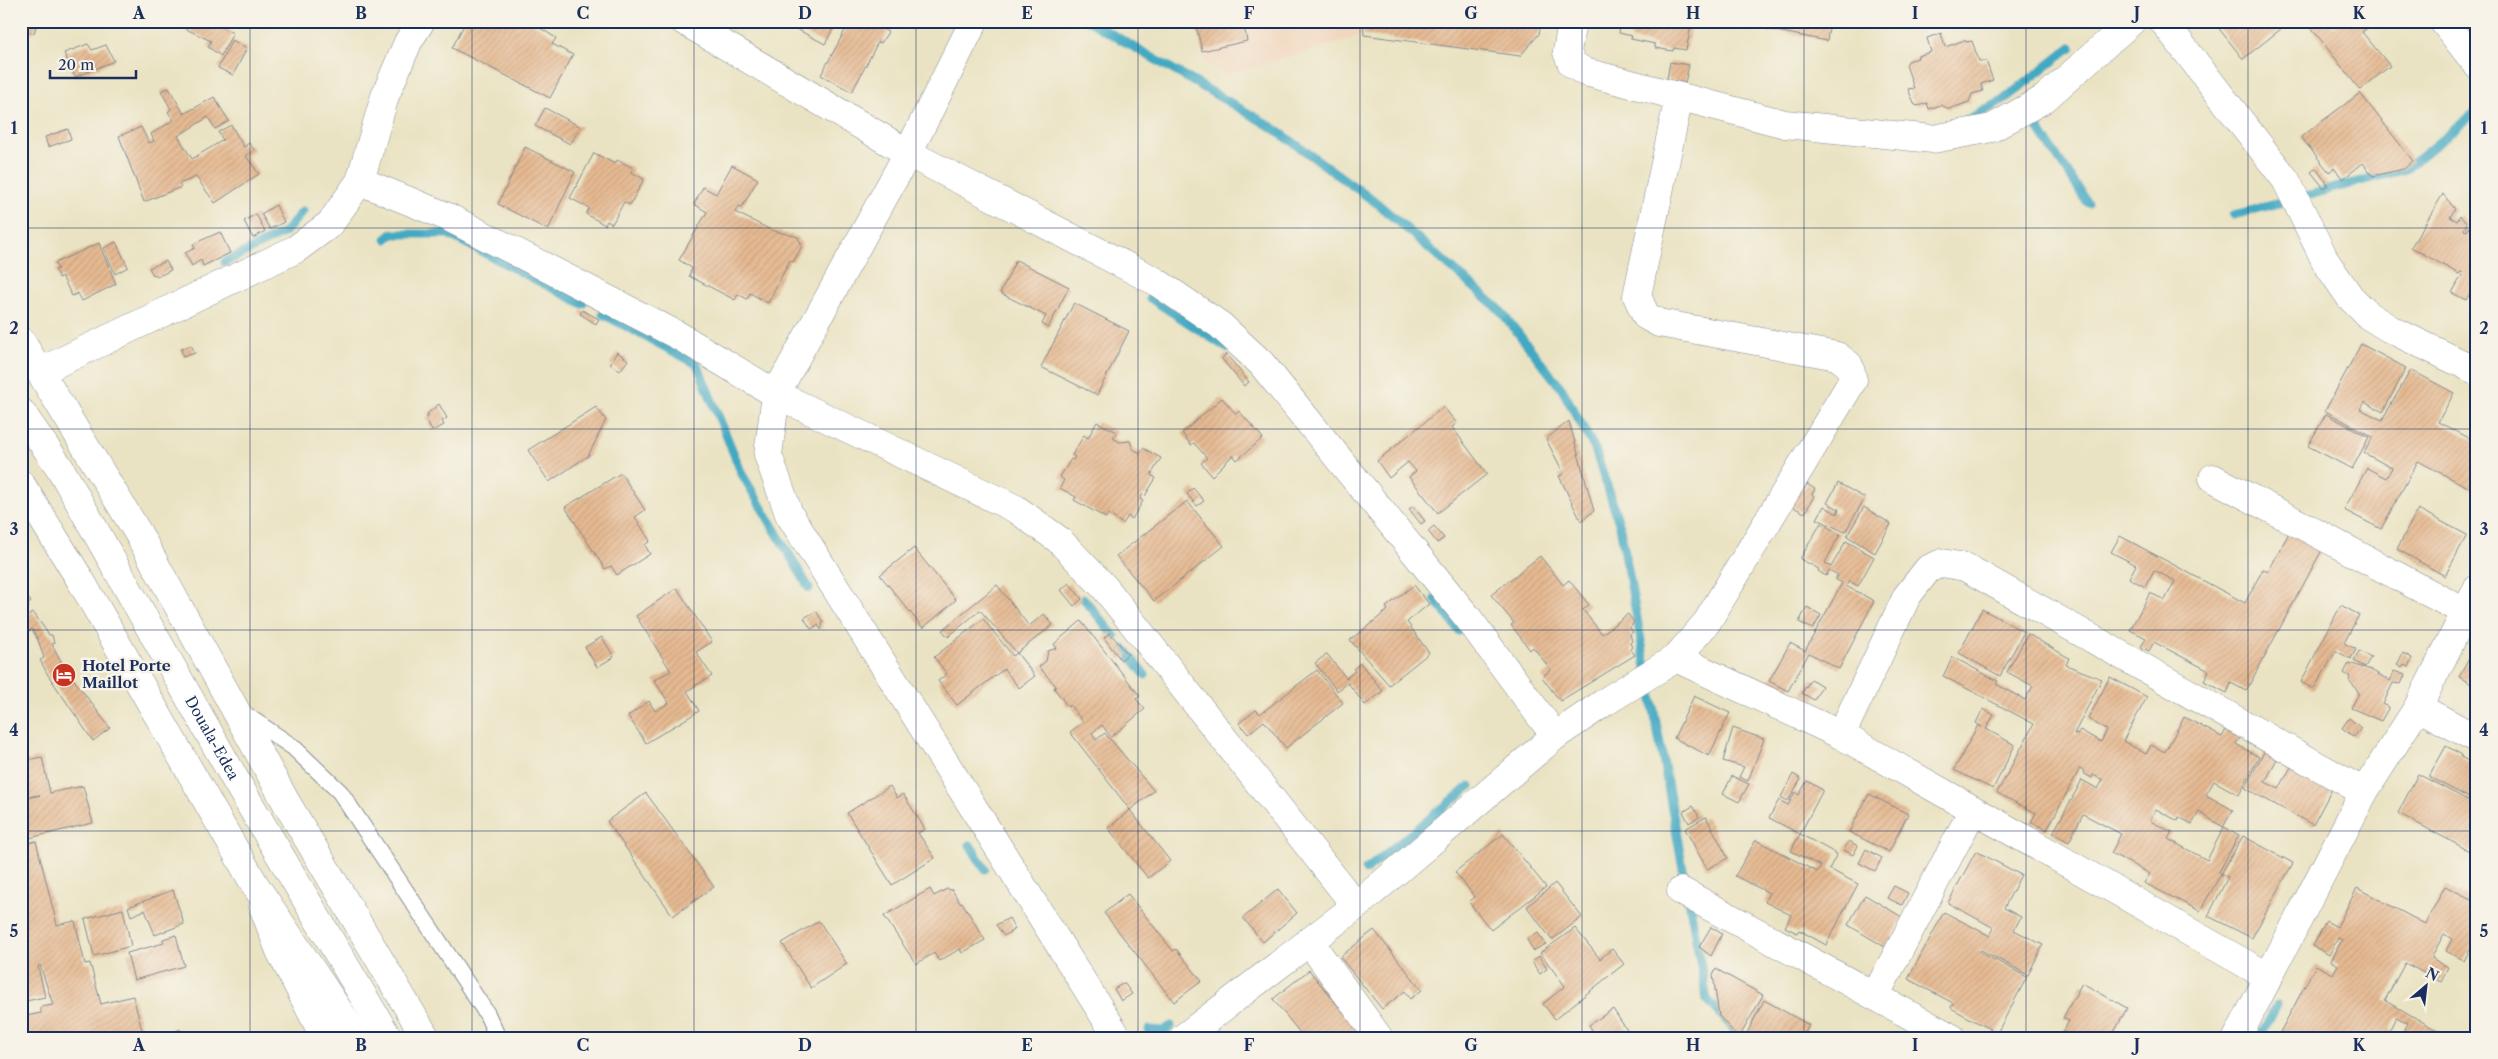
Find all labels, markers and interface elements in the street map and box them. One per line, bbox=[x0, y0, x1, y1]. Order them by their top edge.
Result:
text: A bbox=[132, 3, 146, 23]
text: B bbox=[355, 3, 367, 23]
text: C bbox=[577, 3, 589, 23]
text: D bbox=[798, 3, 812, 23]
text: E bbox=[1021, 3, 1033, 23]
text: F bbox=[1244, 3, 1255, 23]
text: G bbox=[1464, 3, 1478, 23]
text: H bbox=[1686, 3, 1700, 23]
text: I bbox=[1912, 3, 1919, 23]
text: J bbox=[2131, 3, 2140, 23]
text: K bbox=[2353, 3, 2367, 23]
scale bar bbox=[50, 48, 136, 80]
text: 20 m bbox=[58, 55, 94, 74]
text: 1 bbox=[10, 118, 18, 138]
text: 1 bbox=[2480, 118, 2488, 138]
text: 2 bbox=[9, 318, 19, 338]
text: 2 bbox=[2479, 318, 2489, 338]
text: 3 bbox=[9, 519, 19, 539]
text: 3 bbox=[2479, 519, 2489, 539]
place label: Hotel Porte Maillot bbox=[82, 656, 171, 692]
hotel icon: Hotel Porte Maillot bbox=[51, 662, 77, 688]
street label: Douala-Edea bbox=[181, 692, 243, 783]
text: 4 bbox=[9, 720, 19, 740]
text: 4 bbox=[2479, 720, 2489, 740]
text: 5 bbox=[10, 921, 19, 941]
text: 5 bbox=[2480, 921, 2489, 941]
north arrow bbox=[2400, 962, 2450, 1012]
text: N bbox=[2423, 964, 2442, 985]
text: A bbox=[132, 1035, 146, 1055]
text: B bbox=[355, 1035, 367, 1055]
text: C bbox=[577, 1035, 589, 1055]
text: D bbox=[798, 1035, 812, 1055]
text: E bbox=[1021, 1035, 1033, 1055]
text: F bbox=[1244, 1035, 1255, 1055]
text: G bbox=[1464, 1035, 1478, 1055]
text: H bbox=[1686, 1035, 1700, 1055]
text: I bbox=[1912, 1035, 1919, 1055]
text: J bbox=[2131, 1035, 2140, 1055]
text: K bbox=[2353, 1035, 2367, 1055]

